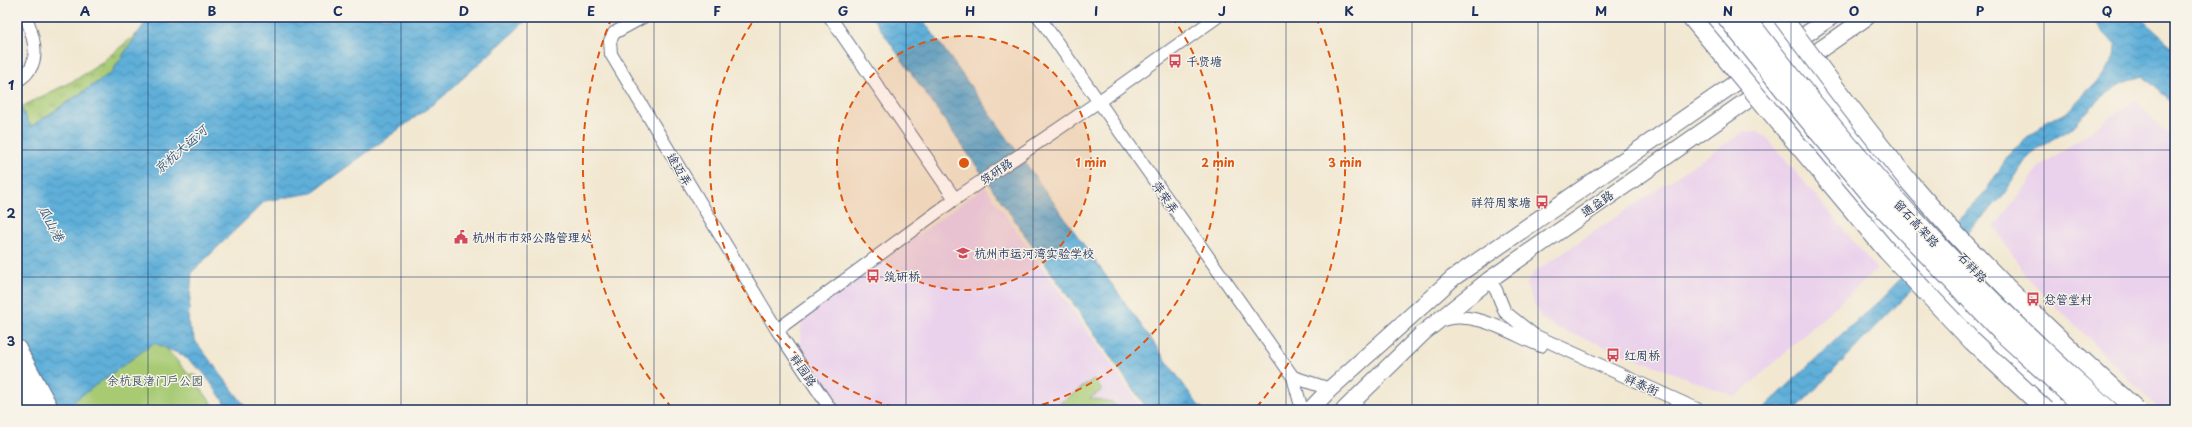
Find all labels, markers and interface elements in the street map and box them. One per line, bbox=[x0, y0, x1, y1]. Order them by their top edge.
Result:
text: A bbox=[80, 1, 90, 20]
text: B bbox=[208, 1, 217, 20]
text: C bbox=[333, 1, 343, 20]
text: D bbox=[459, 1, 469, 20]
text: E bbox=[587, 1, 595, 20]
text: F bbox=[713, 1, 721, 20]
text: G bbox=[838, 1, 848, 20]
text: H bbox=[965, 1, 975, 20]
text: I bbox=[1094, 1, 1098, 20]
text: J bbox=[1218, 1, 1226, 20]
text: K bbox=[1344, 1, 1354, 20]
text: L bbox=[1471, 1, 1479, 20]
text: M bbox=[1595, 1, 1607, 20]
text: N bbox=[1723, 1, 1733, 20]
text: O bbox=[1849, 1, 1859, 20]
text: P bbox=[1976, 1, 1985, 20]
text: Q bbox=[2102, 1, 2112, 20]
place label: 千贤塘 bbox=[1186, 52, 1222, 70]
bus stop icon: 千贤塘 bbox=[1167, 53, 1183, 69]
text: 1 bbox=[8, 75, 14, 94]
water label: 京杭大运河 bbox=[149, 119, 212, 177]
street label: 途迈弄 bbox=[663, 149, 697, 189]
street label: 筑研路 bbox=[976, 153, 1016, 189]
text: 1 min bbox=[1075, 153, 1107, 171]
text: 2 min bbox=[1201, 153, 1235, 171]
text: 3 min bbox=[1328, 153, 1362, 171]
centre of rings bbox=[957, 156, 971, 170]
street label: 萍荣弄 bbox=[1148, 177, 1184, 217]
street label: 通益路 bbox=[1577, 185, 1617, 221]
place label: 祥符周家塘 bbox=[1471, 193, 1531, 211]
bus stop icon: 祥符周家塘 bbox=[1534, 194, 1550, 210]
street label: 留石高架路 bbox=[1890, 195, 1944, 251]
water label: 瓜山港 bbox=[34, 201, 70, 246]
text: 2 bbox=[6, 203, 16, 222]
place label: 杭州市市郊公路管理处 bbox=[472, 228, 592, 246]
public building icon: 杭州市市郊公路管理处 bbox=[453, 229, 469, 245]
place label: 杭州市运河湾实验学校 bbox=[974, 244, 1094, 262]
school or university icon: 杭州市运河湾实验学校 bbox=[955, 245, 971, 261]
street label: 石祥路 bbox=[1954, 248, 1992, 286]
place label: 筑研桥 bbox=[884, 267, 921, 285]
bus stop icon: 筑研桥 bbox=[865, 268, 881, 284]
place label: 总管堂村 bbox=[2044, 290, 2092, 308]
bus stop icon: 总管堂村 bbox=[2025, 291, 2041, 307]
text: 3 bbox=[7, 331, 16, 350]
place label: 红周桥 bbox=[1624, 346, 1661, 364]
bus stop icon: 红周桥 bbox=[1605, 347, 1621, 363]
street label: 祥园路 bbox=[786, 350, 822, 390]
street label: 祥泰街 bbox=[1622, 368, 1662, 400]
park label: 余杭良渚门户公园 bbox=[107, 371, 203, 389]

